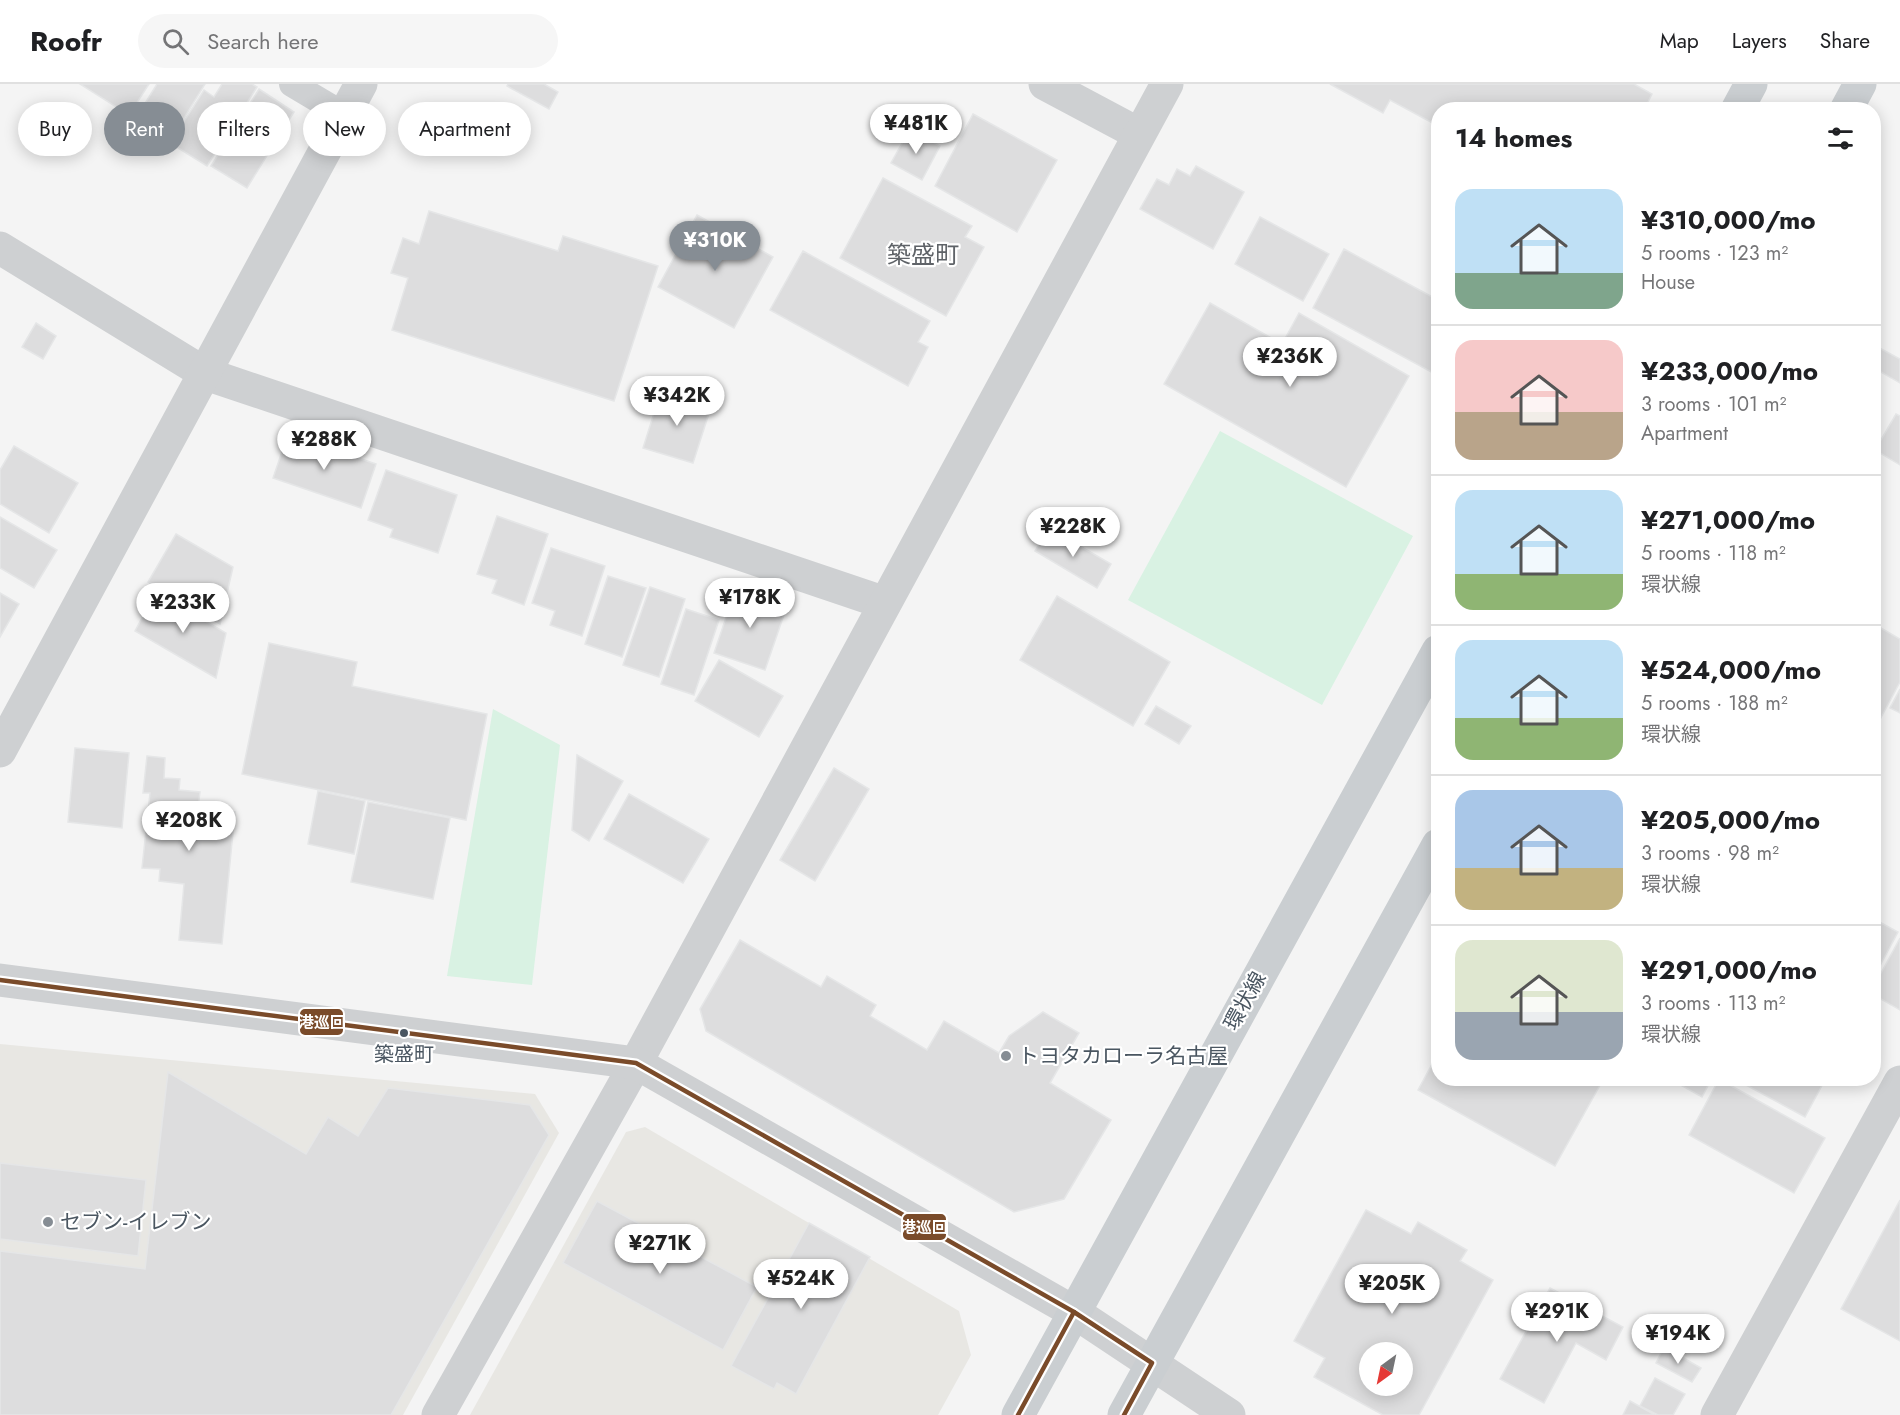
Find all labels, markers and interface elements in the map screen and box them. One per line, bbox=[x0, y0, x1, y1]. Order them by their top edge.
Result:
search box bbox=[138, 14, 558, 68]
text: Roofr bbox=[30, 21, 102, 62]
icon: search bbox=[159, 25, 192, 58]
text: Search here bbox=[207, 25, 319, 57]
text: Map bbox=[1660, 26, 1699, 56]
text: Layers bbox=[1732, 26, 1787, 56]
text: Share bbox=[1820, 26, 1870, 56]
chip: Buy bbox=[18, 102, 92, 156]
chip: Rent bbox=[104, 102, 185, 156]
chip: Filters bbox=[197, 102, 291, 156]
chip: New bbox=[303, 102, 386, 156]
chip: Apartment bbox=[398, 102, 531, 156]
pin: ¥481K bbox=[874, 104, 958, 155]
text: ¥481K bbox=[884, 109, 948, 138]
text: 14 homes bbox=[1455, 119, 1572, 157]
icon: filters bbox=[1824, 122, 1857, 155]
text: ¥310,000/mo bbox=[1641, 201, 1816, 239]
icon: home bbox=[1503, 213, 1575, 285]
pin: ¥310K bbox=[673, 221, 757, 272]
text: ¥310K bbox=[683, 226, 747, 255]
district label: 築盛町 bbox=[887, 237, 959, 272]
text: 5 rooms · 123 m² bbox=[1641, 239, 1788, 268]
text: House bbox=[1641, 268, 1695, 297]
pin: ¥236K bbox=[1248, 337, 1332, 388]
text: ¥236K bbox=[1257, 342, 1323, 371]
text: ¥233,000/mo bbox=[1641, 352, 1818, 390]
icon: home bbox=[1503, 364, 1575, 436]
pin: ¥342K bbox=[635, 376, 719, 427]
text: ¥342K bbox=[644, 381, 710, 410]
text: 3 rooms · 101 m² bbox=[1641, 390, 1787, 419]
text: Apartment bbox=[1641, 419, 1728, 448]
pin: ¥288K bbox=[282, 420, 366, 471]
text: ¥288K bbox=[291, 425, 357, 454]
text: ¥271,000/mo bbox=[1641, 501, 1815, 539]
pin: ¥228K bbox=[1031, 507, 1115, 558]
text: ¥228K bbox=[1040, 512, 1106, 541]
icon: home bbox=[1503, 514, 1575, 586]
text: 5 rooms · 118 m² bbox=[1641, 539, 1786, 568]
text: 環状線 bbox=[1641, 570, 1701, 599]
pin: ¥178K bbox=[708, 578, 792, 629]
pin: ¥233K bbox=[141, 583, 225, 634]
text: ¥178K bbox=[719, 583, 781, 612]
text: ¥233K bbox=[150, 588, 216, 617]
text: ¥524,000/mo bbox=[1641, 651, 1821, 689]
icon: home bbox=[1503, 664, 1575, 736]
text: 5 rooms · 188 m² bbox=[1641, 689, 1788, 718]
text: 環状線 bbox=[1641, 720, 1701, 749]
pin: ¥208K bbox=[147, 801, 231, 852]
text: ¥205,000/mo bbox=[1641, 801, 1820, 839]
text: ¥208K bbox=[156, 806, 222, 835]
icon: home bbox=[1503, 814, 1575, 886]
text: 3 rooms · 98 m² bbox=[1641, 839, 1779, 868]
text: 環状線 bbox=[1641, 870, 1701, 899]
text: ¥291,000/mo bbox=[1641, 951, 1817, 989]
icon: home bbox=[1503, 964, 1575, 1036]
street label: 環状線 bbox=[1217, 966, 1273, 1036]
text: 3 rooms · 113 m² bbox=[1641, 989, 1785, 1018]
line badge: 港巡回 bbox=[299, 1008, 344, 1036]
text: 港巡回 bbox=[298, 1011, 346, 1034]
text: 環状線 bbox=[1641, 1020, 1701, 1049]
marker: 築盛町 bbox=[398, 1027, 410, 1039]
place label: 築盛町 bbox=[374, 1040, 434, 1069]
place label: トヨタカローラ名古屋 bbox=[1018, 1041, 1228, 1071]
marker: トヨタカローラ名古屋 bbox=[999, 1049, 1013, 1063]
place label: セブン-イレブン bbox=[60, 1207, 211, 1237]
line badge: 港巡回 bbox=[902, 1213, 947, 1241]
marker: セブン-イレブン bbox=[41, 1215, 55, 1229]
text: 港巡回 bbox=[900, 1216, 948, 1239]
pin: ¥271K bbox=[618, 1224, 702, 1275]
text: ¥271K bbox=[629, 1229, 691, 1258]
pin: ¥524K bbox=[759, 1259, 843, 1310]
text: ¥524K bbox=[767, 1264, 835, 1293]
pin: ¥205K bbox=[1350, 1264, 1434, 1315]
text: ¥205K bbox=[1359, 1269, 1425, 1298]
pin: ¥291K bbox=[1515, 1292, 1599, 1343]
text: ¥291K bbox=[1525, 1297, 1589, 1326]
pin: ¥194K bbox=[1636, 1314, 1720, 1365]
text: ¥194K bbox=[1646, 1319, 1710, 1348]
north arrow bbox=[1359, 1342, 1413, 1396]
map controls bbox=[1359, 1342, 1413, 1396]

